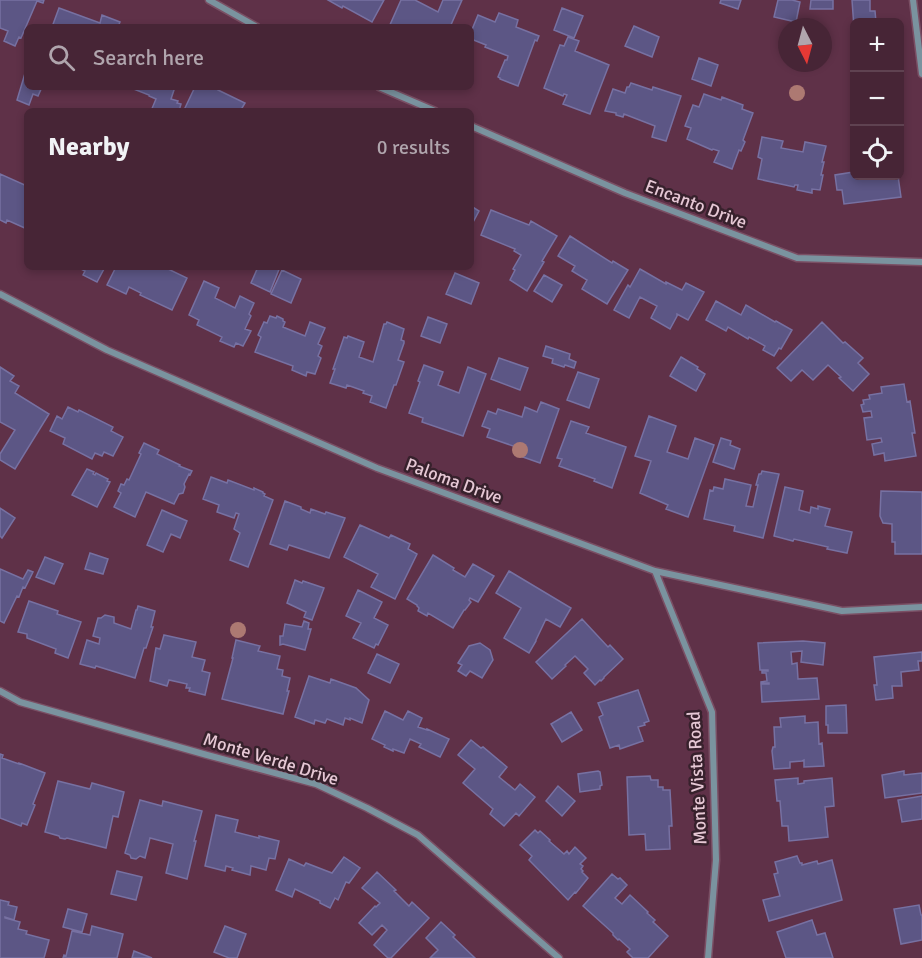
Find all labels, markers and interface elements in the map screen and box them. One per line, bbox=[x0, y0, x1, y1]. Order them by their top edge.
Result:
north arrow bbox=[778, 18, 832, 72]
map controls bbox=[850, 18, 904, 180]
button: + bbox=[850, 18, 904, 72]
search box bbox=[24, 24, 474, 90]
icon: search bbox=[45, 41, 78, 74]
text: Search here bbox=[93, 44, 204, 71]
button: − bbox=[850, 72, 904, 126]
button: locate bbox=[850, 126, 904, 180]
text: Nearby bbox=[48, 131, 129, 163]
text: 0 results bbox=[377, 135, 450, 160]
street label: Encanto Drive bbox=[642, 175, 750, 233]
street label: Paloma Drive bbox=[403, 453, 505, 509]
street label: Monte Vista Road bbox=[683, 711, 711, 845]
street label: Monte Verde Drive bbox=[201, 728, 341, 790]

